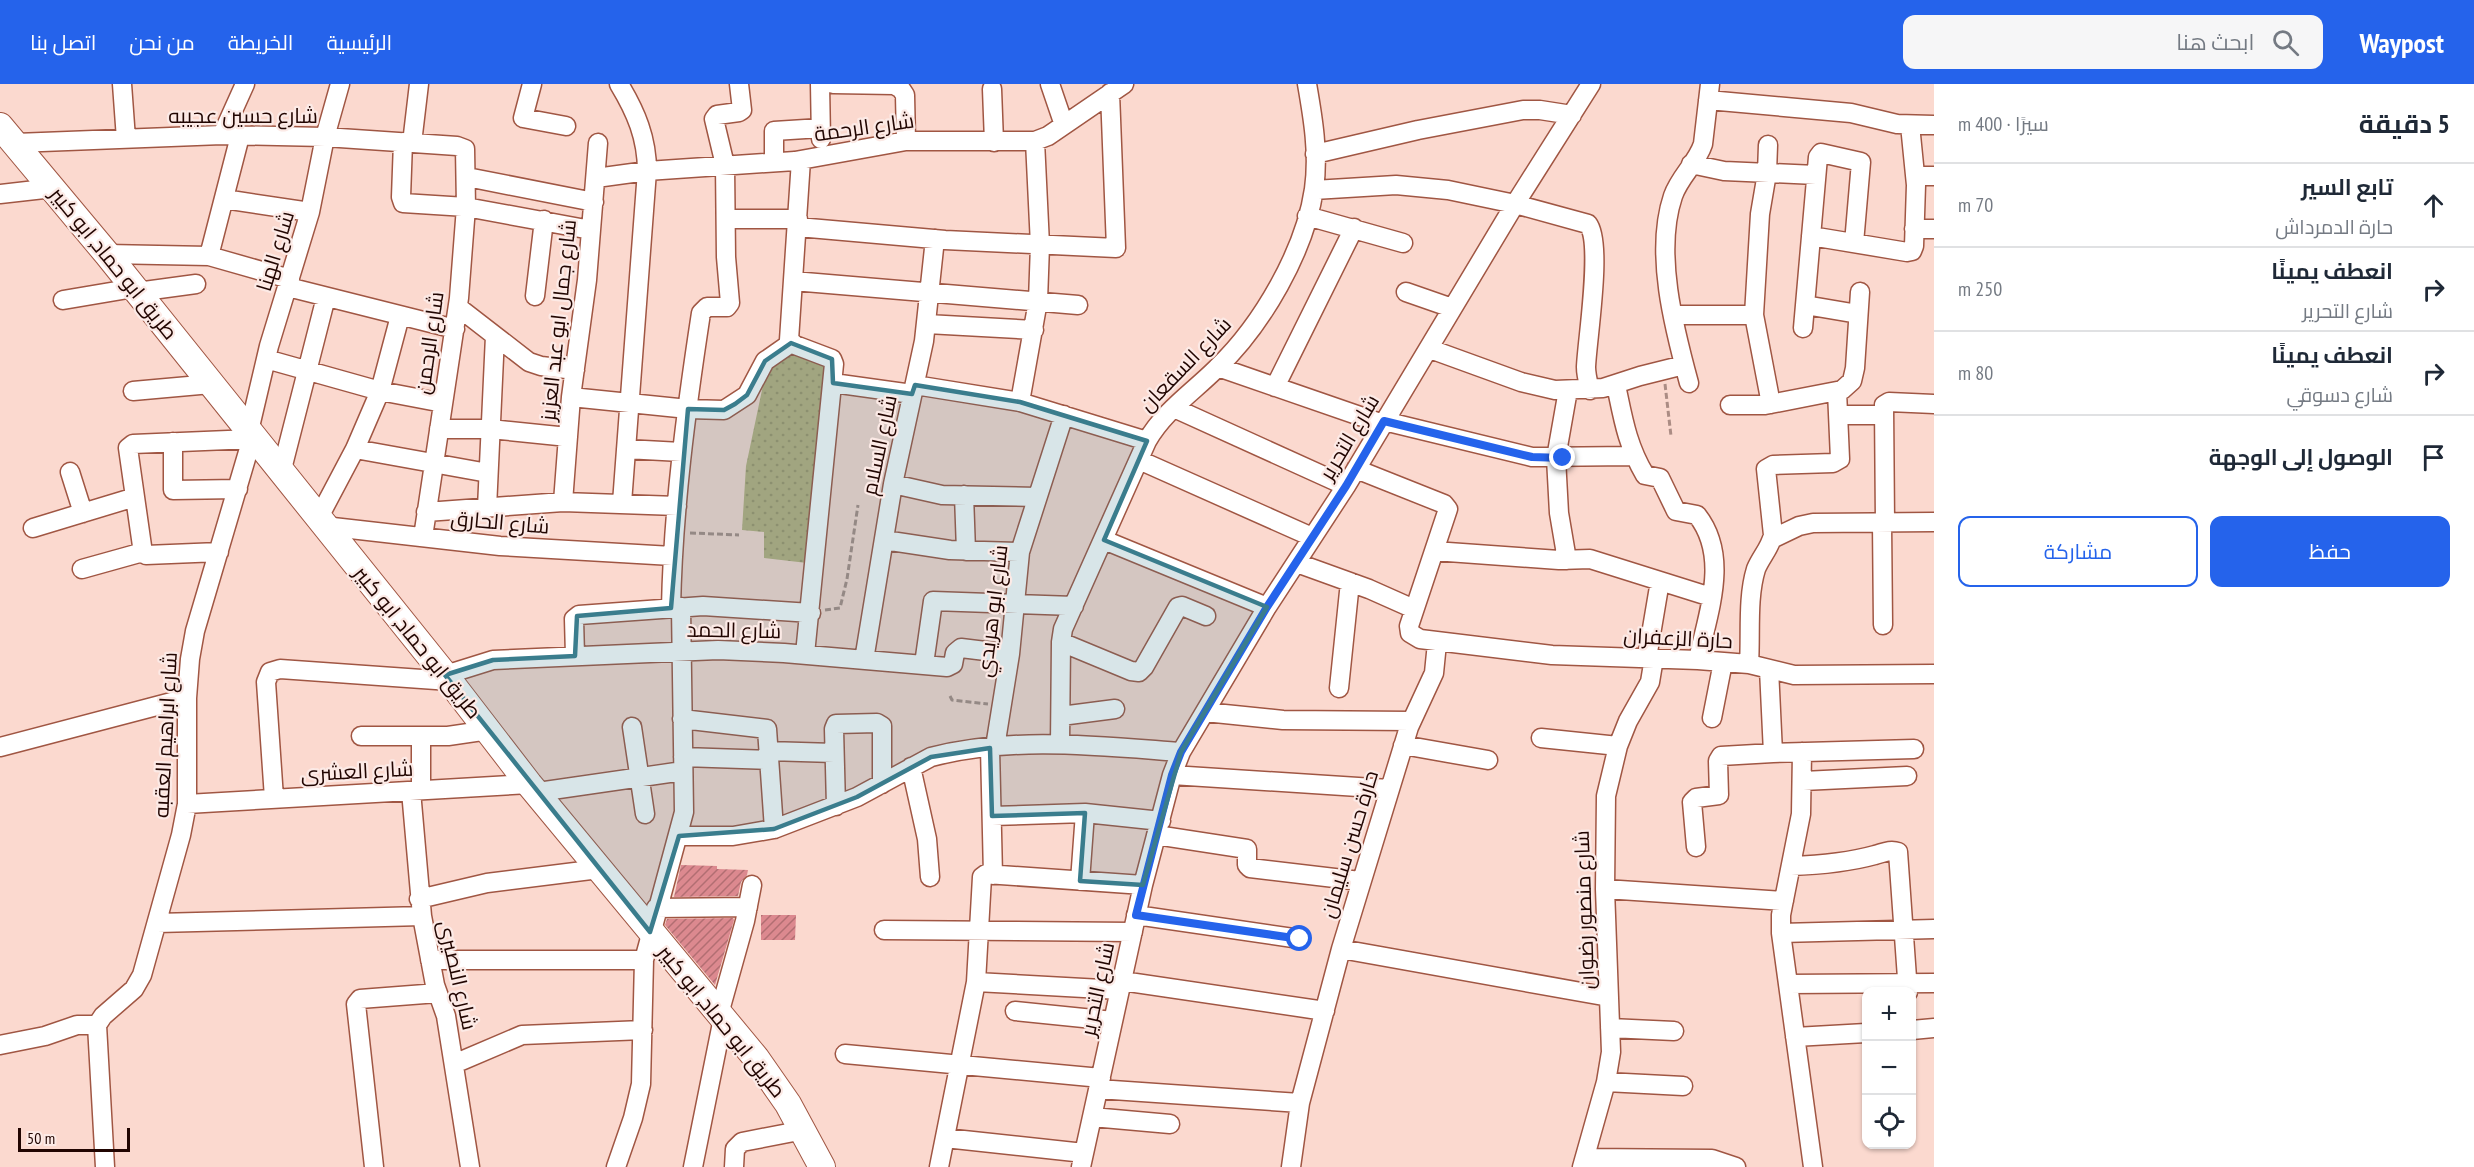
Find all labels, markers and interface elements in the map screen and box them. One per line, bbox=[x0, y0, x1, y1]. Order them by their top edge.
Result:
search box bbox=[1903, 15, 2323, 69]
text: Waypost bbox=[2359, 24, 2444, 61]
icon: search bbox=[2269, 26, 2302, 59]
text: ابحث هنا bbox=[2176, 28, 2254, 56]
text: اتصل بنا bbox=[30, 29, 96, 56]
text: من نحن bbox=[129, 29, 195, 56]
text: الخريطة bbox=[228, 29, 293, 56]
text: الرئيسية bbox=[326, 29, 392, 56]
street label: شارع حسين عجيبه bbox=[168, 102, 318, 130]
street label: شارع الرحمة bbox=[812, 107, 916, 148]
text: 5 دقيقة bbox=[2359, 107, 2450, 140]
text: سيرًا · 400 m bbox=[1958, 111, 2049, 137]
text: تابع السير bbox=[2301, 173, 2393, 201]
street label: طريق ابو حماد, ابو كبير bbox=[43, 180, 184, 345]
icon: ahead bbox=[2417, 189, 2450, 222]
text: 70 m bbox=[1958, 192, 1993, 218]
street label: شارع الهنا bbox=[250, 207, 301, 295]
text: حارة الدمرداش bbox=[2275, 214, 2393, 240]
street label: شارع جمال ابو عبد العزيز bbox=[534, 218, 583, 423]
text: انعطف يمينًا bbox=[2271, 257, 2393, 285]
icon: right bbox=[2417, 273, 2450, 306]
text: 250 m bbox=[1958, 276, 2002, 302]
street label: شارع الرحمن bbox=[408, 290, 451, 396]
text: شارع التحرير bbox=[2302, 298, 2393, 324]
street label: شارع السقعان bbox=[1133, 311, 1238, 418]
text: انعطف يمينًا bbox=[2271, 341, 2393, 369]
icon: right bbox=[2417, 357, 2450, 390]
text: 80 m bbox=[1958, 360, 1993, 386]
text: شارع دسوقي bbox=[2286, 382, 2393, 408]
street label: شارع التحرير bbox=[1312, 389, 1386, 486]
street label: شارع السلام bbox=[855, 392, 904, 498]
icon: arrive bbox=[2417, 441, 2450, 474]
text: الوصول إلى الوجهة bbox=[2209, 443, 2393, 471]
route end bbox=[1549, 444, 1575, 470]
street label: شارع الحارق bbox=[449, 504, 551, 541]
button: مشاركة bbox=[1958, 516, 2198, 587]
button: حفظ bbox=[2210, 516, 2450, 587]
street label: شارع ابو هريدي bbox=[970, 543, 1017, 679]
street label: طريق ابو حماد, ابو كبير bbox=[347, 559, 488, 724]
street label: شارع الحمد bbox=[686, 616, 782, 645]
street label: حارة الزعفران bbox=[1623, 622, 1733, 654]
street label: شارع ابراهيم العقبه bbox=[147, 651, 184, 819]
street label: شارع العشرى bbox=[300, 755, 414, 788]
street label: حارة حسن سليمان bbox=[1314, 767, 1384, 921]
street label: شارع منصور رضوان bbox=[1568, 830, 1601, 990]
street label: شارع النصيرى bbox=[431, 917, 484, 1033]
route start bbox=[1286, 925, 1312, 951]
street label: طريق ابو حماد, ابو كبير bbox=[651, 938, 792, 1103]
street label: شارع التحرير bbox=[1074, 940, 1121, 1040]
map controls bbox=[1862, 987, 1916, 1149]
button: + bbox=[1862, 987, 1916, 1041]
button: − bbox=[1862, 1041, 1916, 1095]
button: locate bbox=[1862, 1095, 1916, 1149]
scale bar bbox=[18, 1125, 130, 1152]
text: 50 m bbox=[27, 1128, 55, 1148]

